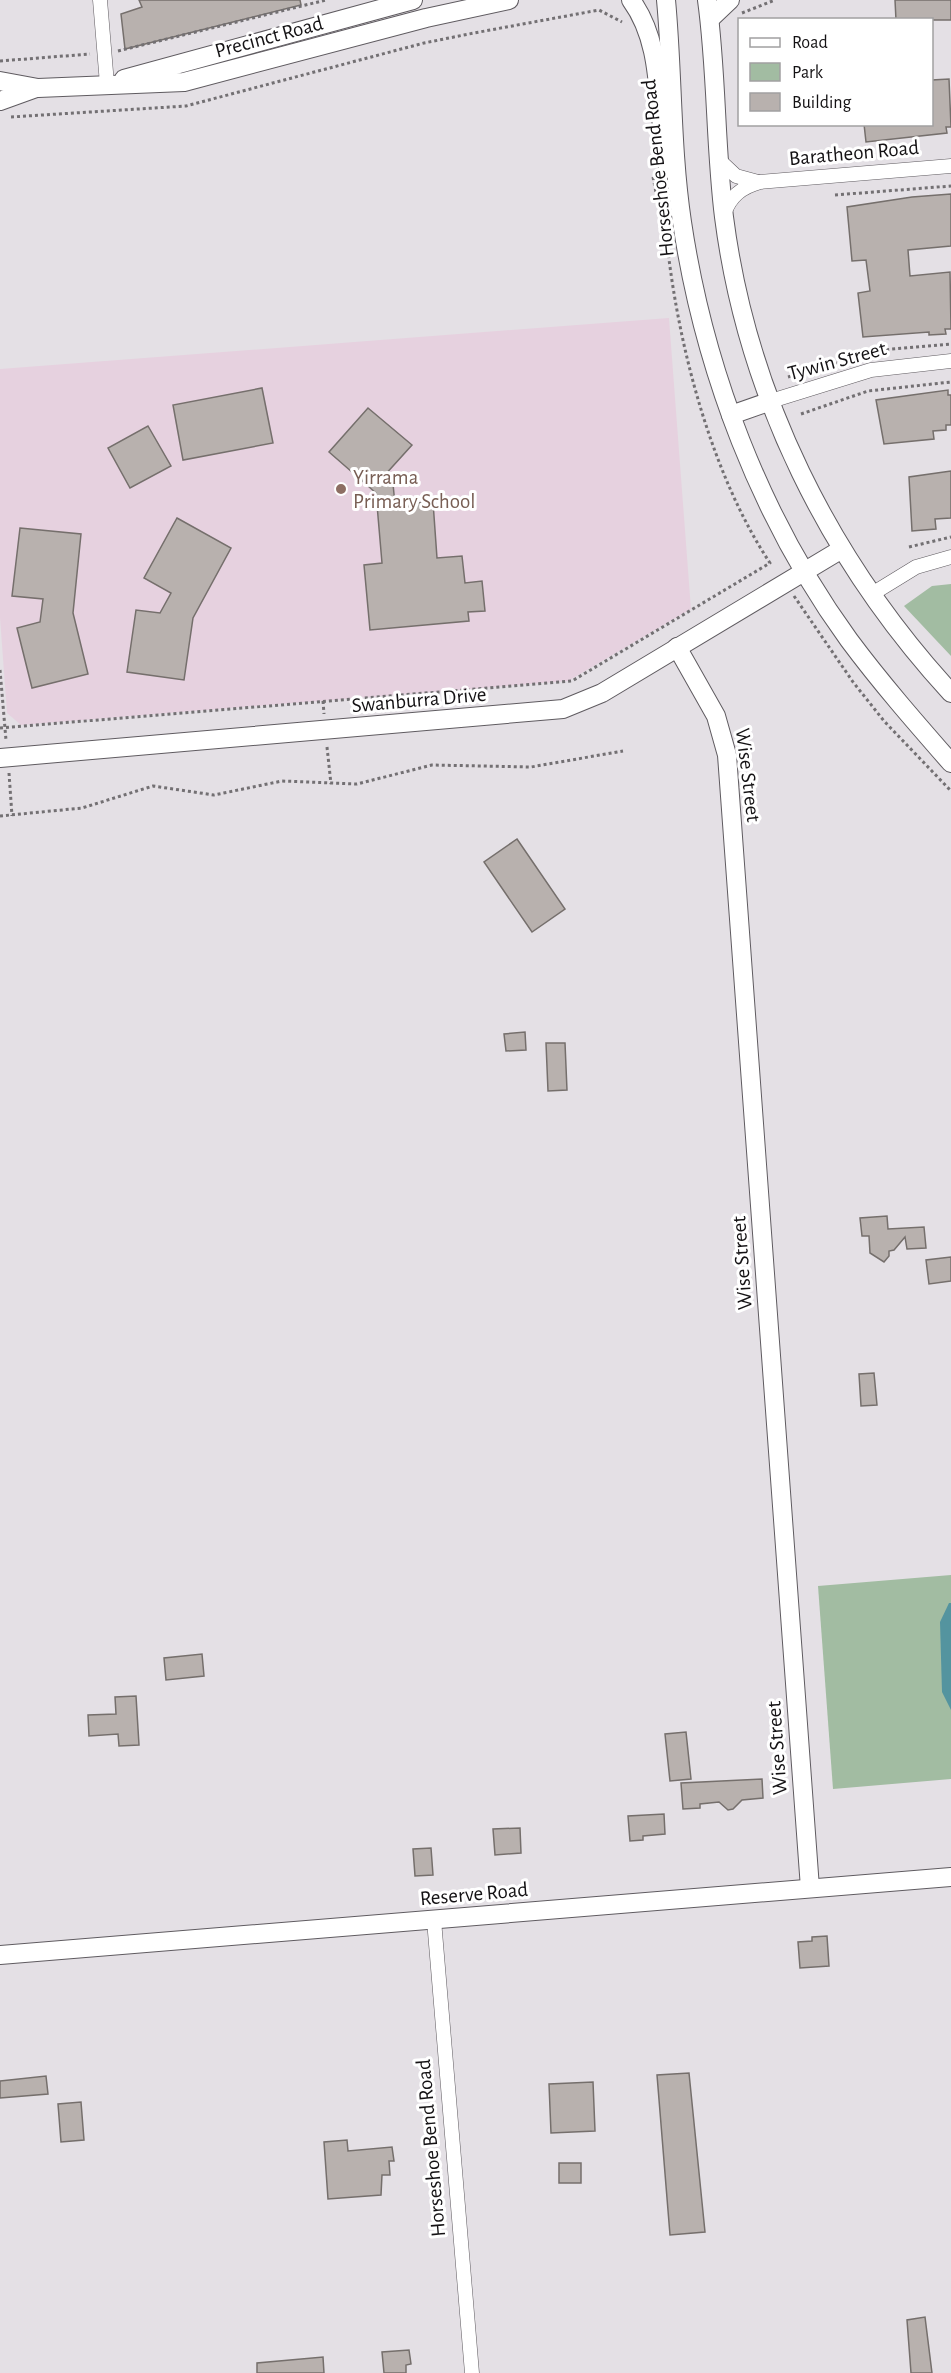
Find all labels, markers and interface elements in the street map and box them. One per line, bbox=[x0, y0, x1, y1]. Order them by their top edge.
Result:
street label: Precinct Road bbox=[213, 12, 325, 62]
legend bbox=[738, 18, 933, 126]
text: Road bbox=[792, 34, 828, 52]
text: Park bbox=[792, 64, 824, 82]
street label: Horseshoe Bend Road bbox=[638, 78, 678, 258]
text: Building bbox=[792, 94, 852, 112]
street label: Baratheon Road bbox=[788, 137, 920, 169]
street label: Tywin Street bbox=[786, 338, 889, 384]
place label: Yirrama Primary School bbox=[353, 467, 476, 512]
marker: Yirrama Primary School bbox=[334, 482, 348, 496]
street label: Swanburra Drive bbox=[351, 684, 487, 716]
street label: Wise Street bbox=[732, 727, 764, 823]
street label: Wise Street bbox=[728, 1215, 756, 1311]
street label: Wise Street bbox=[763, 1700, 791, 1796]
street label: Reserve Road bbox=[419, 1879, 529, 1909]
street label: Horseshoe Bend Road bbox=[413, 2058, 449, 2238]

